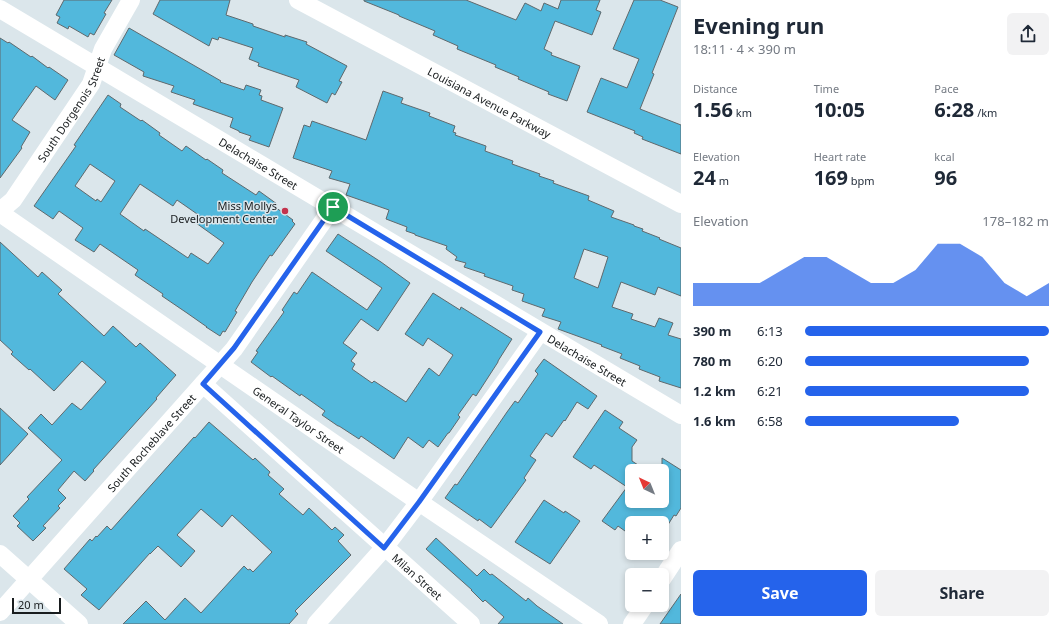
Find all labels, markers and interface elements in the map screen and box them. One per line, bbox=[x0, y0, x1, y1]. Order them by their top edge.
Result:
text: Evening run bbox=[693, 10, 824, 40]
button: share bbox=[1007, 13, 1049, 55]
text: 18:11 · 4 × 390 m bbox=[693, 40, 796, 58]
street label: South Dorgenois Street bbox=[33, 55, 107, 165]
street label: Louisiana Avenue Parkway bbox=[425, 63, 554, 141]
text: Distance bbox=[693, 81, 738, 96]
text: Time bbox=[814, 81, 839, 96]
text: Pace bbox=[934, 81, 959, 96]
text: 1.56 bbox=[693, 96, 733, 123]
text: 10:05 bbox=[814, 96, 865, 123]
text: 6:28 bbox=[934, 96, 974, 123]
text: km bbox=[733, 105, 752, 120]
text: /km bbox=[974, 105, 997, 120]
street label: Delachaise Street bbox=[216, 133, 301, 192]
text: Elevation bbox=[693, 149, 740, 164]
text: Heart rate bbox=[814, 149, 866, 164]
text: kcal bbox=[934, 149, 955, 164]
text: 24 bbox=[693, 164, 716, 191]
text: 169 bbox=[814, 164, 848, 191]
text: 96 bbox=[934, 164, 957, 191]
text: m bbox=[716, 173, 729, 188]
text: bpm bbox=[848, 173, 875, 188]
pin bbox=[316, 190, 350, 224]
icon: arrive bbox=[322, 196, 344, 218]
place label: Miss Mollys Development Center bbox=[170, 198, 277, 226]
marker: Miss Mollys Development Center bbox=[280, 206, 290, 216]
text: Elevation bbox=[693, 212, 749, 230]
text: 178–182 m bbox=[982, 212, 1049, 230]
text: 390 m bbox=[693, 322, 731, 340]
text: 6:13 bbox=[757, 322, 783, 340]
street label: Delachaise Street bbox=[545, 330, 630, 389]
text: 780 m bbox=[693, 352, 731, 370]
text: 6:20 bbox=[757, 352, 783, 370]
street label: General Taylor Street bbox=[250, 382, 348, 456]
text: 1.2 km bbox=[693, 382, 736, 400]
text: 6:21 bbox=[757, 382, 783, 400]
street label: South Rocheblave Street bbox=[103, 390, 198, 495]
text: 1.6 km bbox=[693, 412, 736, 430]
text: 6:58 bbox=[757, 412, 783, 430]
north arrow bbox=[625, 464, 669, 508]
map controls bbox=[625, 464, 669, 612]
button: + bbox=[625, 516, 669, 560]
street label: Milan Street bbox=[389, 550, 446, 603]
button: − bbox=[625, 568, 669, 612]
button: Save bbox=[693, 570, 867, 616]
button: Share bbox=[875, 570, 1049, 616]
scale bar bbox=[12, 596, 61, 615]
text: 20 m bbox=[18, 597, 44, 612]

